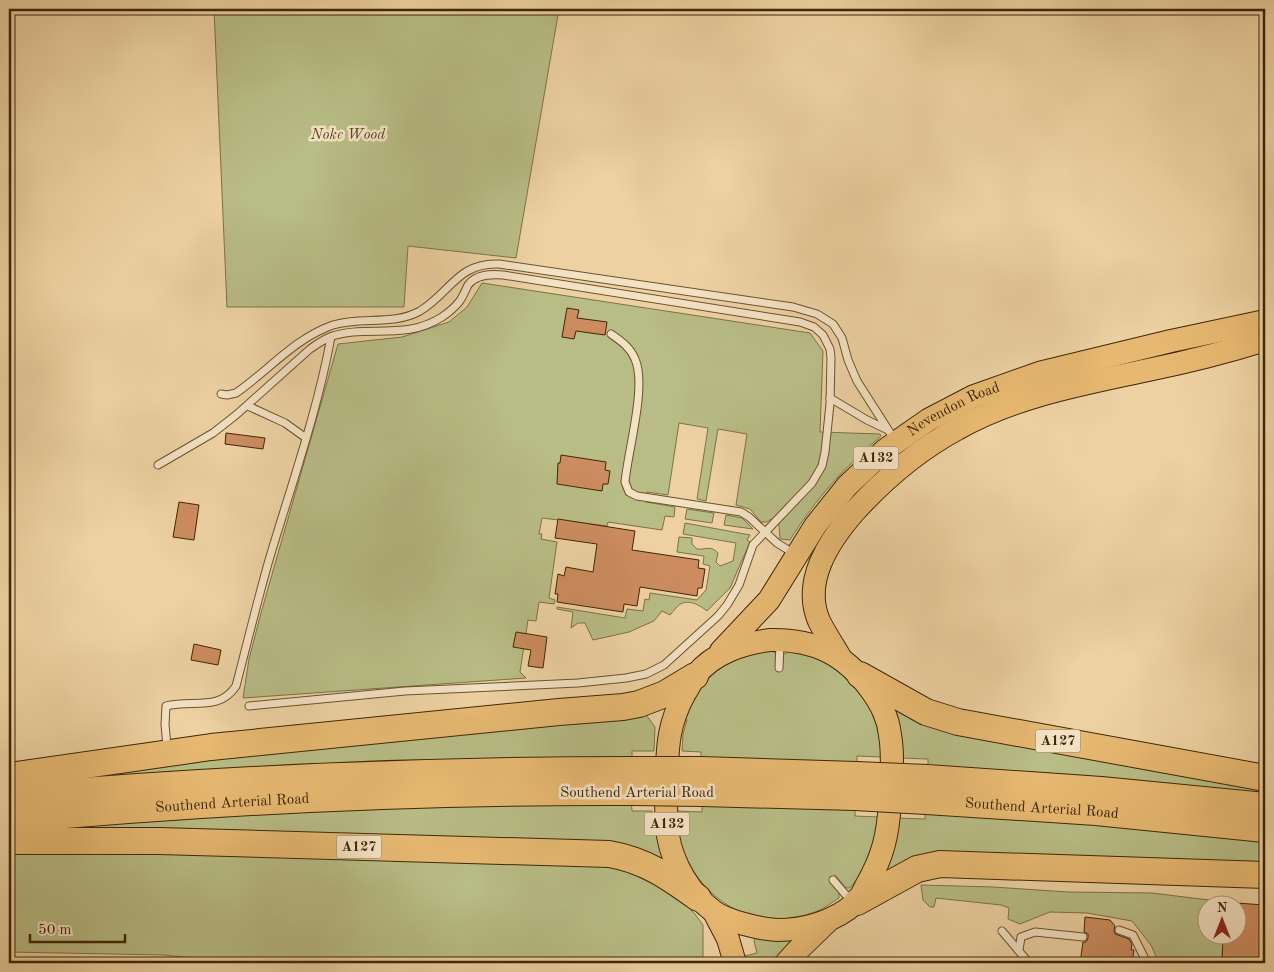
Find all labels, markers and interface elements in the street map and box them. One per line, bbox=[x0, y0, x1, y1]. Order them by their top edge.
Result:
park label: Noke Wood bbox=[310, 128, 386, 143]
street label: Nevendon Road bbox=[905, 380, 1002, 439]
road number: A132 bbox=[854, 446, 898, 469]
road number: A127 bbox=[1036, 729, 1080, 752]
street label: Southend Arterial Road bbox=[560, 786, 714, 801]
street label: Southend Arterial Road bbox=[155, 791, 310, 816]
street label: Southend Arterial Road bbox=[964, 796, 1120, 822]
road number: A132 bbox=[644, 812, 690, 836]
road number: A127 bbox=[336, 836, 382, 859]
north arrow bbox=[1196, 894, 1246, 944]
text: N bbox=[1217, 901, 1228, 915]
scale bar bbox=[30, 912, 125, 944]
text: 50 m bbox=[38, 923, 72, 938]

